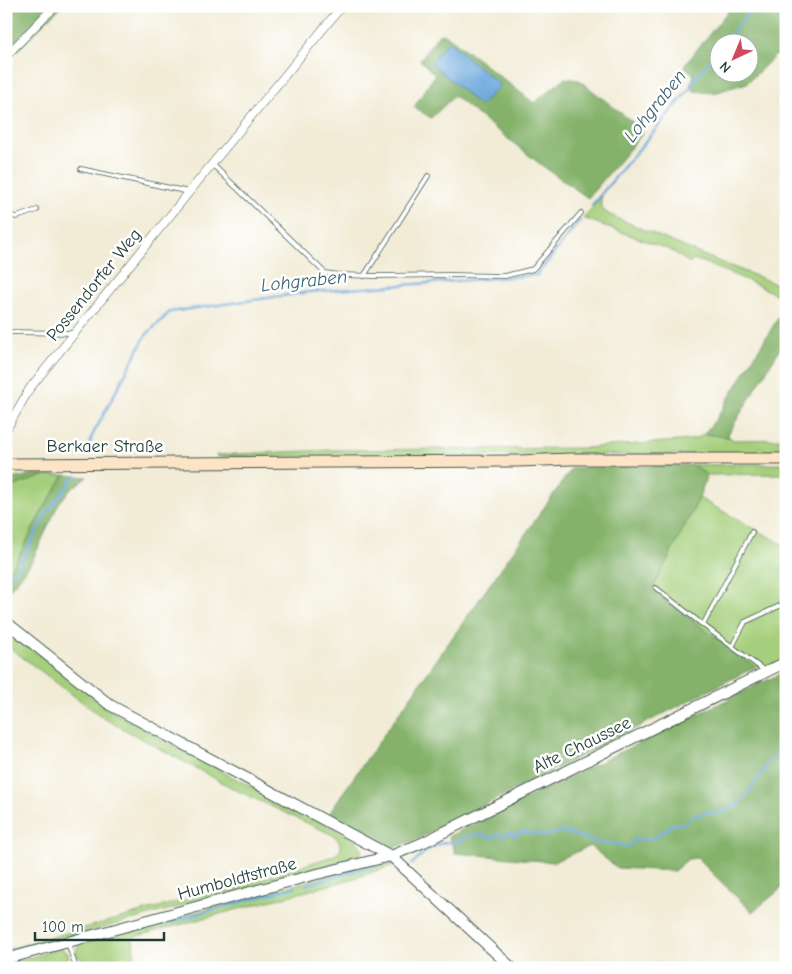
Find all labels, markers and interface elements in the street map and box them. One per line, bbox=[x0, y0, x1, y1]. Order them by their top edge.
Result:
north arrow bbox=[710, 32, 760, 82]
text: N bbox=[716, 58, 735, 76]
water label: Lohgraben bbox=[619, 65, 691, 147]
street label: Possendorfer Weg bbox=[42, 225, 146, 345]
water label: Lohgraben bbox=[260, 266, 348, 296]
street label: Berkaer Straße bbox=[47, 436, 163, 457]
street label: Alte Chaussee bbox=[530, 712, 634, 778]
street label: Humboldtstraße bbox=[175, 853, 299, 905]
scale bar bbox=[35, 909, 164, 941]
text: 100 m bbox=[42, 918, 84, 936]

